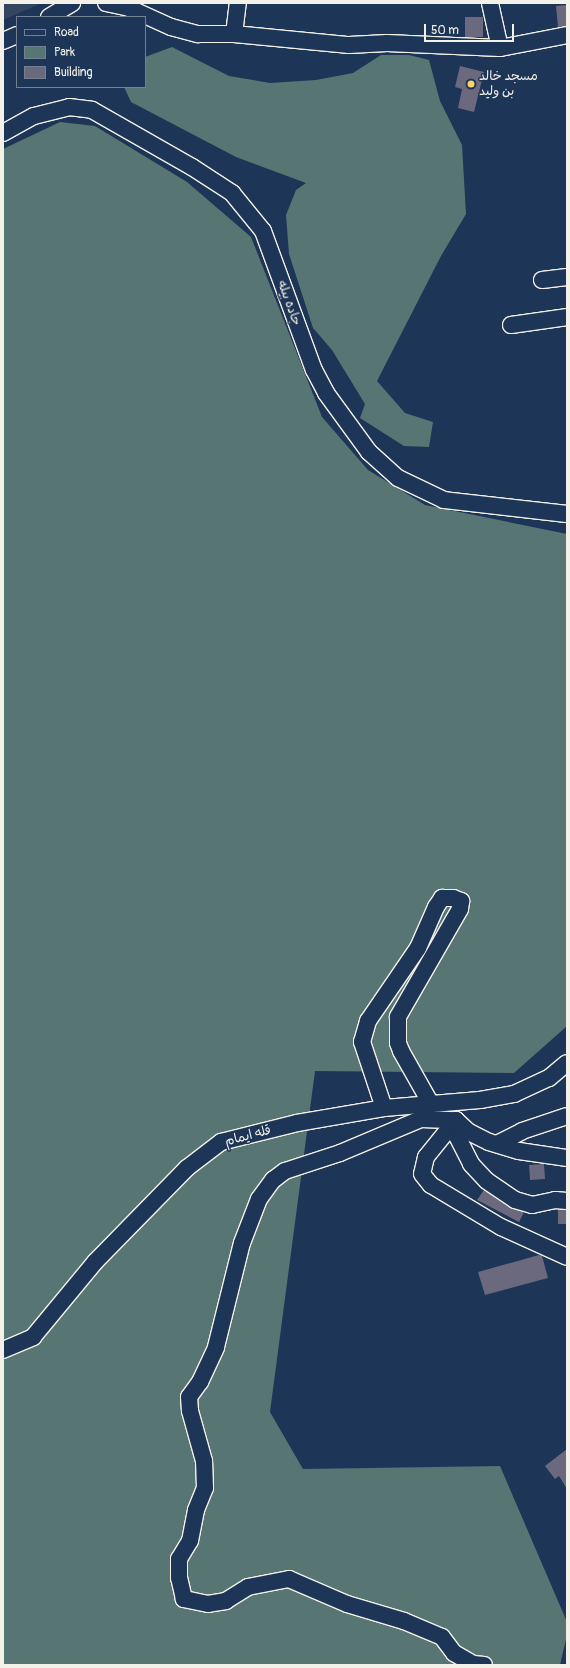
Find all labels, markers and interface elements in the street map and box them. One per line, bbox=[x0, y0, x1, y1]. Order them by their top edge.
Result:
legend bbox=[16, 16, 146, 88]
scale bar bbox=[426, 16, 516, 42]
text: 50 m bbox=[431, 23, 459, 38]
text: Road bbox=[54, 25, 79, 40]
text: Park bbox=[54, 45, 75, 60]
text: Building bbox=[54, 65, 93, 80]
place label: مسجد خالد بن ولید bbox=[479, 69, 538, 100]
marker: مسجد خالد بن ولید bbox=[466, 79, 476, 89]
street label: جاده بیله bbox=[274, 278, 304, 328]
street label: قله ایمام bbox=[223, 1122, 273, 1150]

